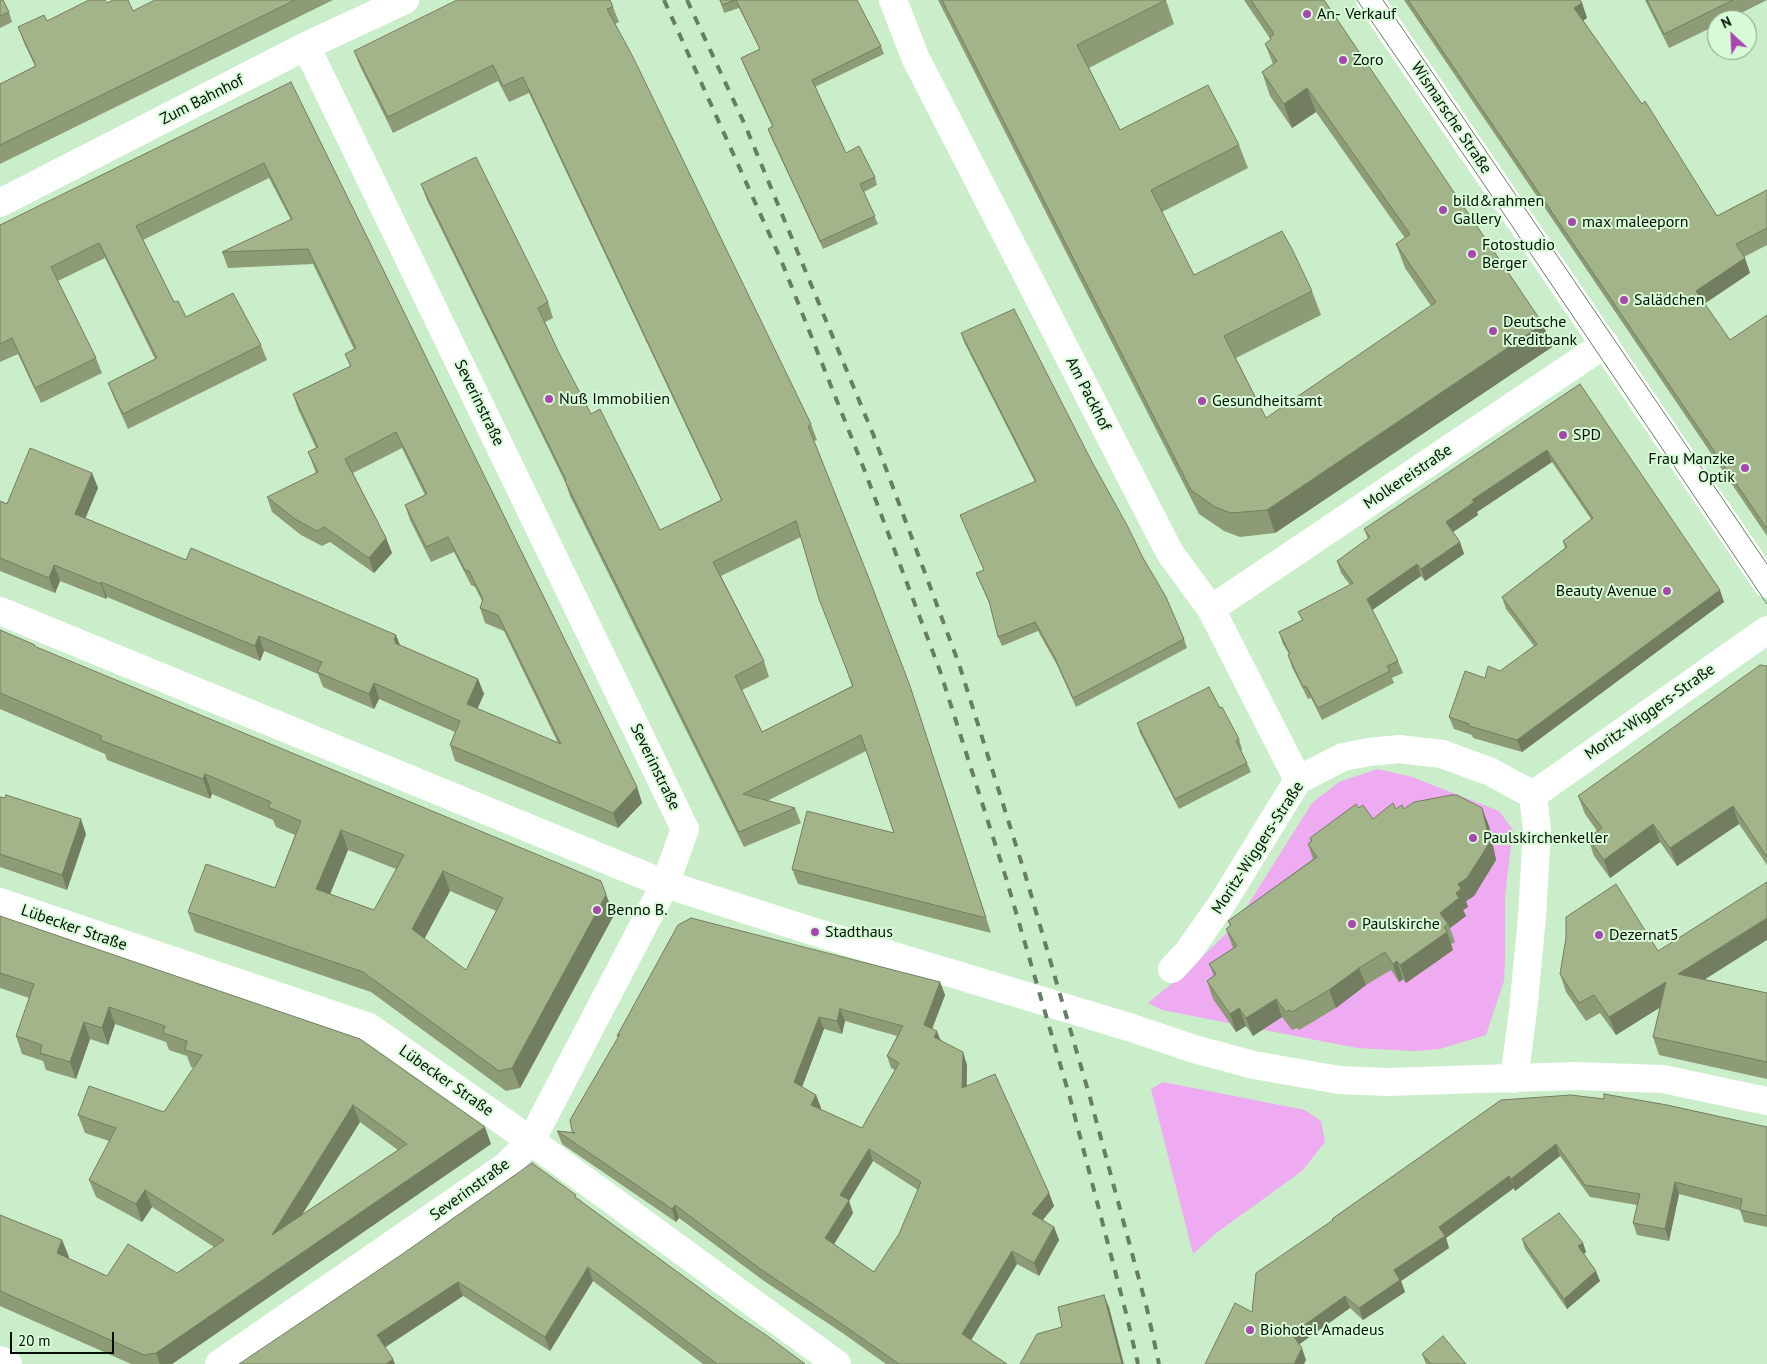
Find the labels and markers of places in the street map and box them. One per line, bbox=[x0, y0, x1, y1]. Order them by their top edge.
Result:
place label: An- Verkauf bbox=[1317, 4, 1396, 24]
marker: An- Verkauf bbox=[1301, 8, 1313, 20]
place label: Zoro bbox=[1353, 50, 1383, 70]
marker: Zoro bbox=[1337, 54, 1349, 66]
place label: bild&rahmen Gallery bbox=[1453, 191, 1544, 229]
marker: bild&rahmen Gallery bbox=[1437, 204, 1449, 216]
place label: max maleeporn bbox=[1582, 212, 1689, 232]
marker: max maleeporn bbox=[1566, 216, 1578, 228]
place label: Fotostudio Berger bbox=[1482, 235, 1555, 273]
marker: Fotostudio Berger bbox=[1466, 248, 1478, 260]
place label: Salädchen bbox=[1634, 290, 1704, 310]
marker: Salädchen bbox=[1618, 294, 1630, 306]
place label: Deutsche Kreditbank bbox=[1503, 312, 1577, 350]
marker: Deutsche Kreditbank bbox=[1487, 325, 1499, 337]
place label: Nuß Immobilien bbox=[559, 389, 670, 409]
place label: Gesundheitsamt bbox=[1212, 391, 1322, 411]
marker: Nuß Immobilien bbox=[543, 393, 555, 405]
marker: Gesundheitsamt bbox=[1196, 395, 1208, 407]
place label: SPD bbox=[1573, 425, 1601, 445]
marker: SPD bbox=[1557, 429, 1569, 441]
place label: Frau Manzke Optik bbox=[1648, 449, 1735, 487]
marker: Frau Manzke Optik bbox=[1739, 462, 1751, 474]
place label: Beauty Avenue bbox=[1556, 581, 1657, 601]
marker: Beauty Avenue bbox=[1661, 585, 1673, 597]
place label: Paulskirchenkeller bbox=[1483, 828, 1608, 848]
marker: Paulskirchenkeller bbox=[1467, 832, 1479, 844]
place label: Benno B. bbox=[607, 900, 668, 920]
marker: Benno B. bbox=[591, 904, 603, 916]
place label: Paulskirche bbox=[1362, 914, 1440, 934]
marker: Paulskirche bbox=[1346, 918, 1358, 930]
place label: Stadthaus bbox=[825, 922, 893, 942]
place label: Dezernat5 bbox=[1609, 925, 1679, 945]
marker: Stadthaus bbox=[809, 926, 821, 938]
marker: Dezernat5 bbox=[1593, 929, 1605, 941]
place label: Biohotel Amadeus bbox=[1260, 1320, 1384, 1340]
marker: Biohotel Amadeus bbox=[1244, 1324, 1256, 1336]

